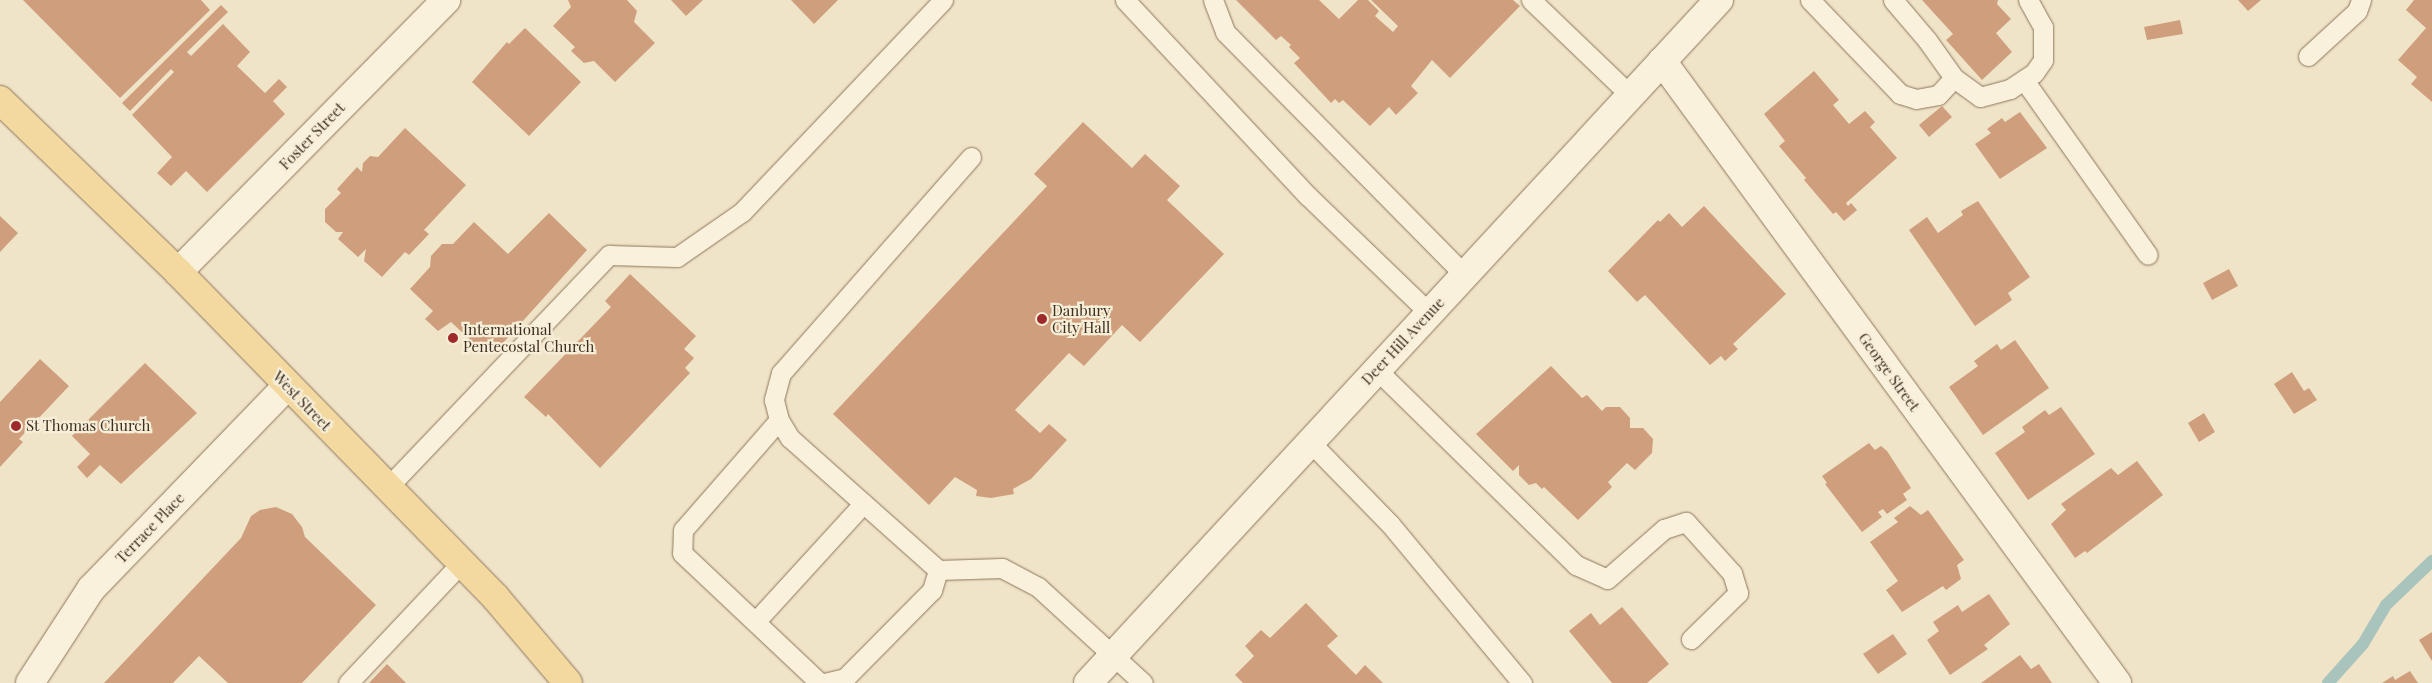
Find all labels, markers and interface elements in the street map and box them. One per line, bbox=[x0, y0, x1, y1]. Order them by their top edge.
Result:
street label: Foster Street bbox=[275, 99, 349, 173]
street label: Deer Hill Avenue bbox=[1358, 293, 1448, 389]
place label: Danbury City Hall bbox=[1052, 301, 1111, 336]
marker: Danbury City Hall bbox=[1036, 313, 1048, 325]
place label: International Pentecostal Church bbox=[463, 320, 594, 355]
street label: George Street bbox=[1855, 329, 1923, 415]
marker: International Pentecostal Church bbox=[447, 332, 459, 344]
street label: West Street bbox=[269, 367, 335, 435]
place label: St Thomas Church bbox=[26, 417, 151, 435]
marker: St Thomas Church bbox=[10, 420, 22, 432]
street label: Terrace Place bbox=[112, 489, 188, 567]

